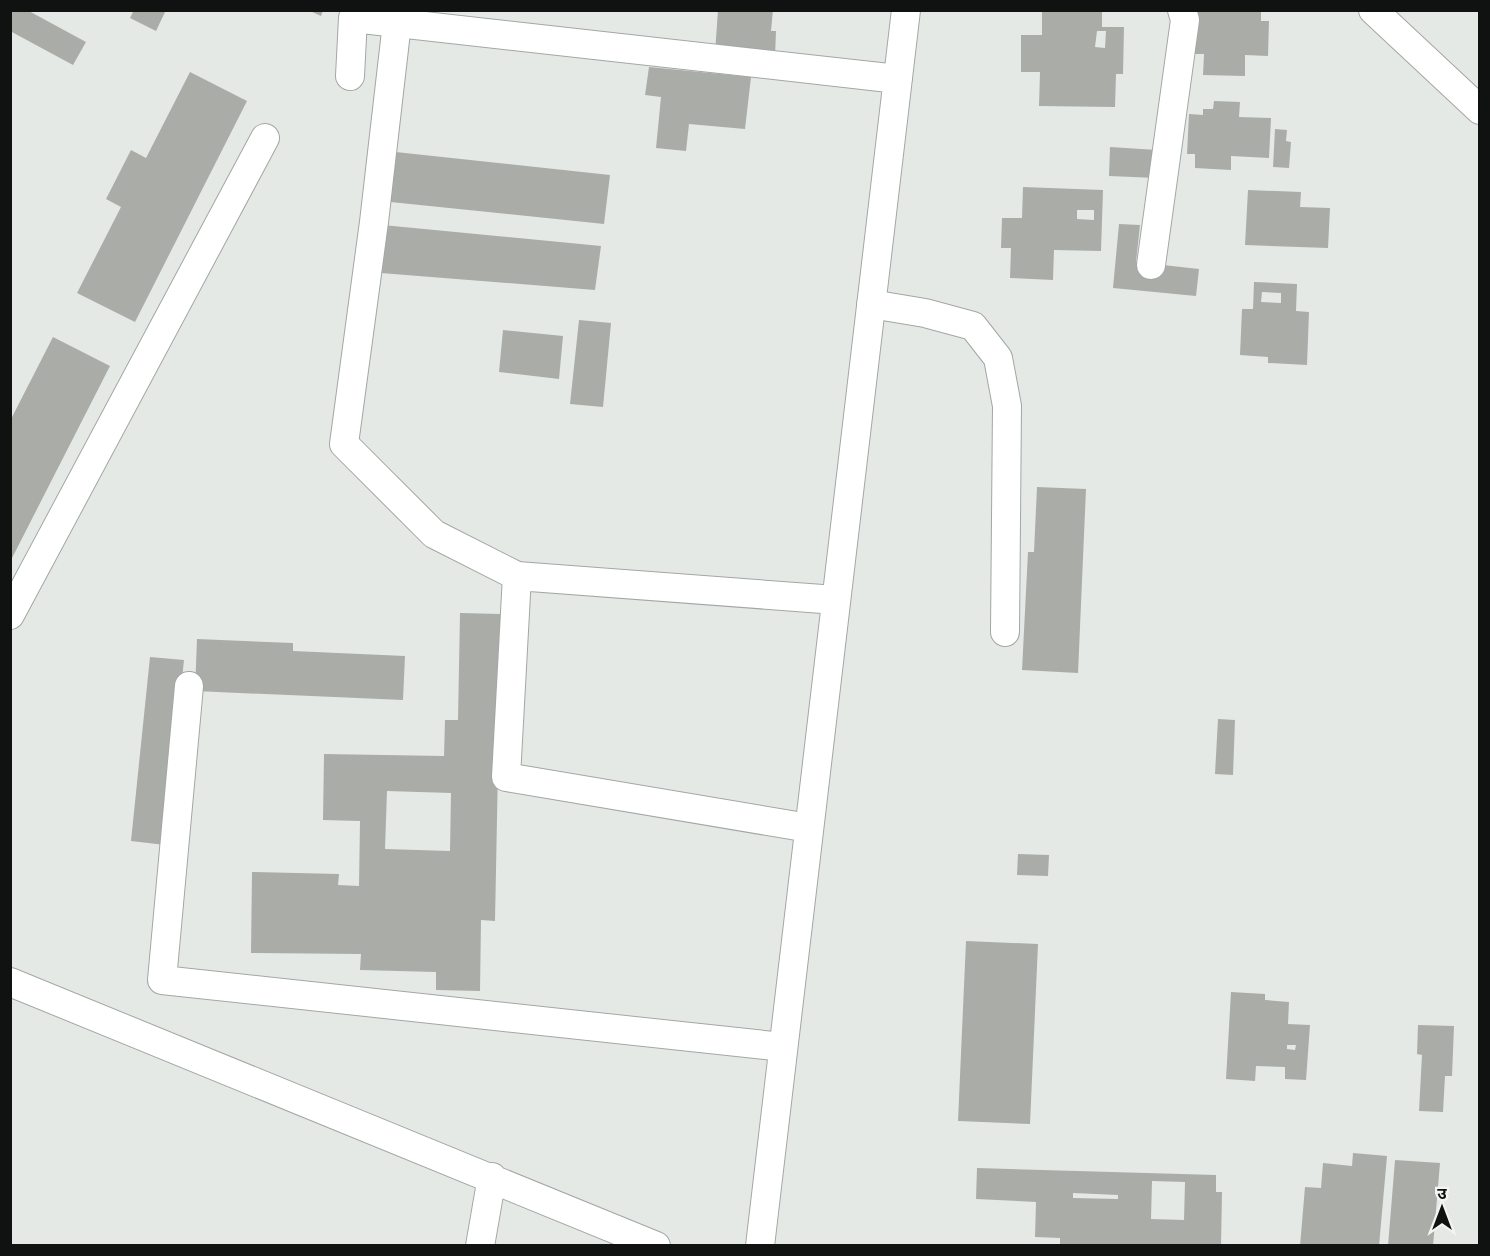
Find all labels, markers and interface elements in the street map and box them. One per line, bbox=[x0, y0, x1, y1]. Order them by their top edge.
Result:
north arrow bbox=[1412, 1178, 1472, 1238]
text: उ bbox=[1437, 1184, 1447, 1203]

